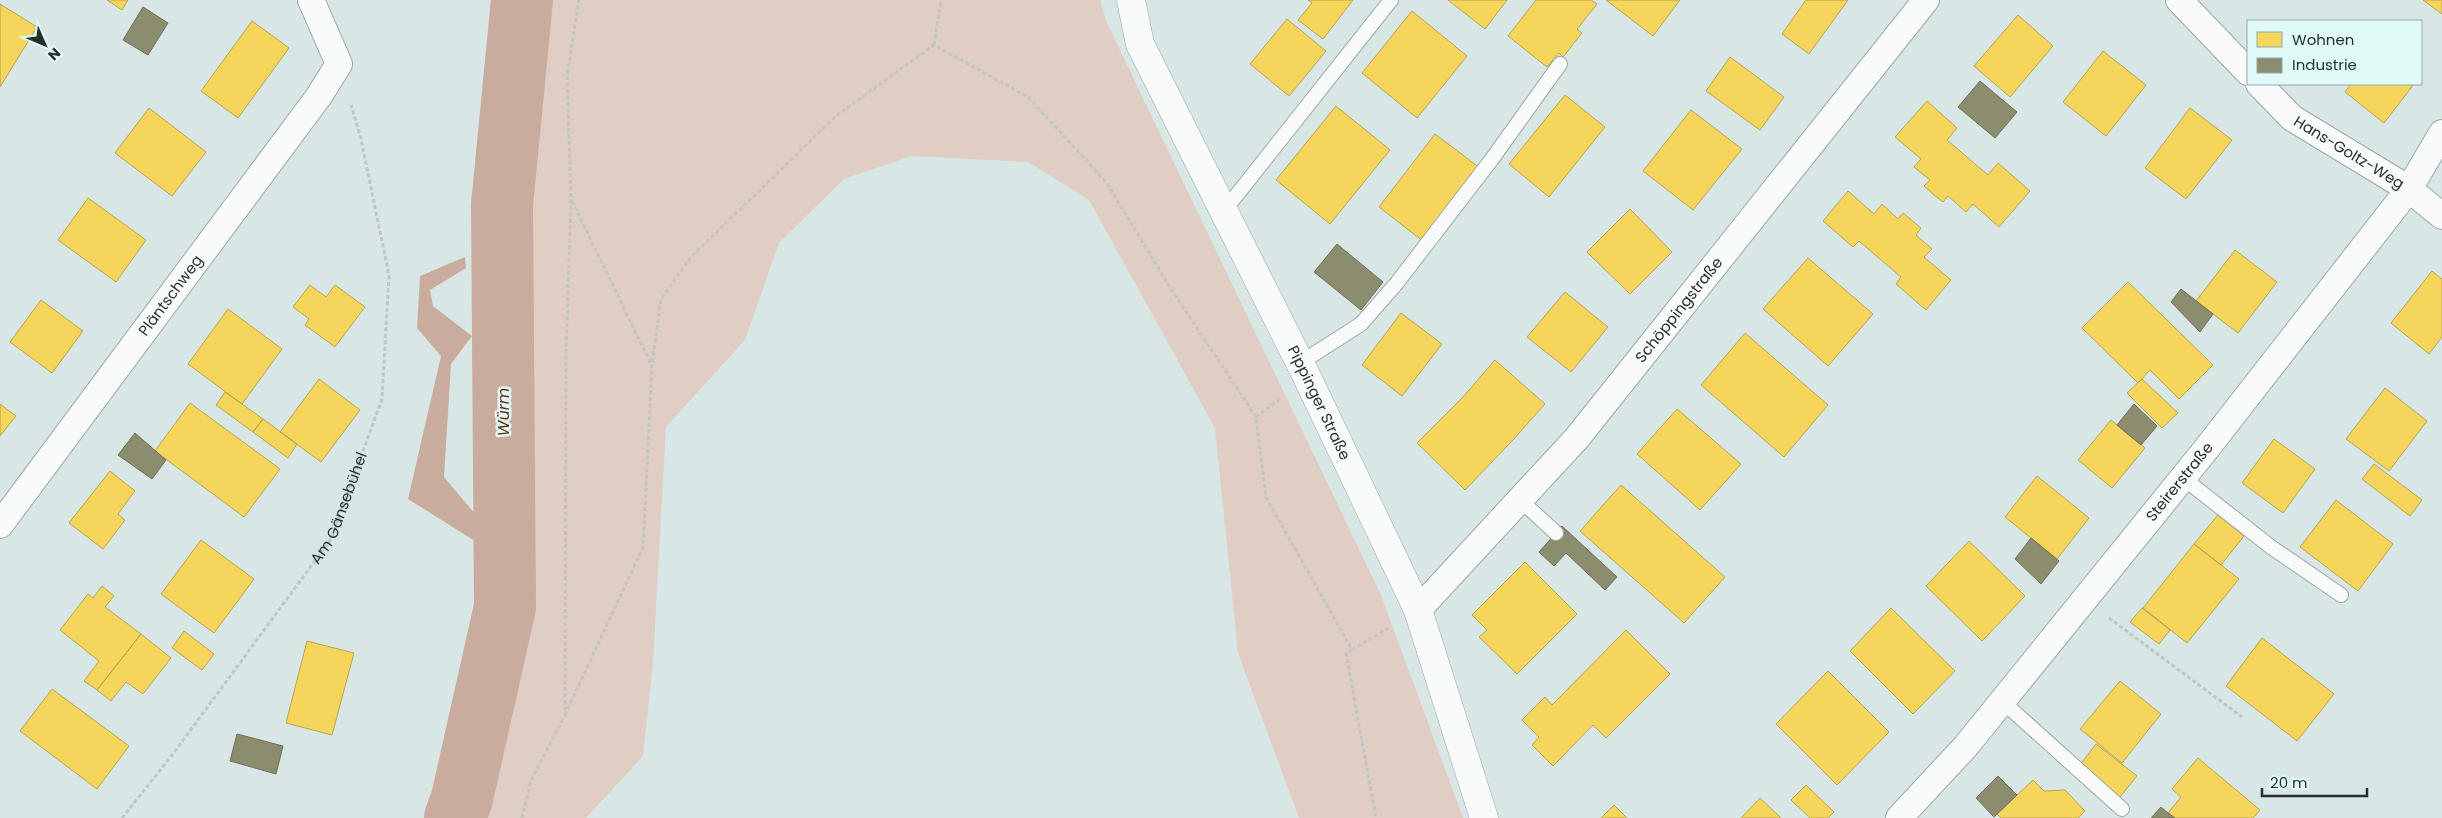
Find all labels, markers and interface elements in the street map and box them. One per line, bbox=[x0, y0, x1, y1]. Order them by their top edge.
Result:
north arrow bbox=[20, 20, 70, 70]
legend bbox=[2247, 20, 2422, 85]
text: Wohnen bbox=[2292, 29, 2354, 50]
text: N bbox=[43, 43, 65, 65]
text: Industrie bbox=[2292, 54, 2357, 75]
street label: Hans-Goltz-Weg bbox=[2290, 111, 2408, 194]
street label: Pläntschweg bbox=[133, 250, 207, 340]
street label: Schöppingstraße bbox=[1630, 252, 1727, 367]
street label: Pippinger Straße bbox=[1283, 342, 1356, 463]
water label: Würm bbox=[492, 388, 515, 436]
street label: Steirerstraße bbox=[2141, 438, 2218, 526]
street label: Am Gänsebühel bbox=[305, 449, 372, 568]
scale bar bbox=[2262, 766, 2367, 798]
text: 20 m bbox=[2270, 772, 2308, 793]

